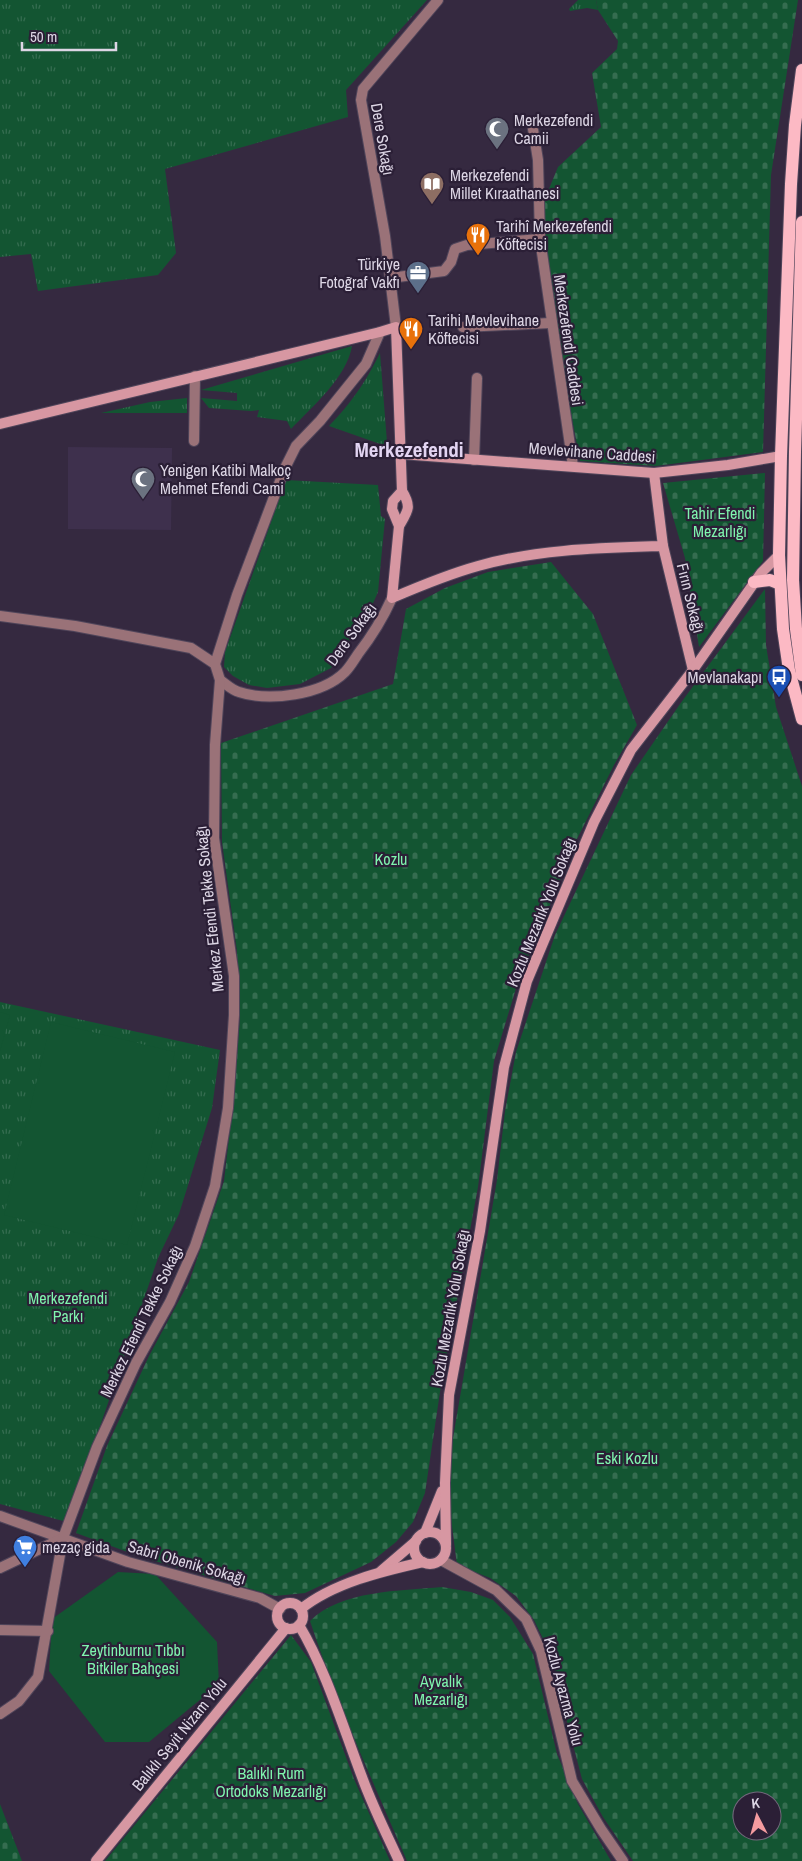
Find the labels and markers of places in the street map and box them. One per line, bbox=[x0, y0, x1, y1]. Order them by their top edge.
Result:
place label: Merkezefendi Camii bbox=[514, 109, 594, 149]
mosque icon: Merkezefendi Camii bbox=[484, 116, 510, 150]
place label: Merkezefendi Millet Kıraathanesi bbox=[450, 164, 559, 204]
library icon: Merkezefendi Millet Kıraathanesi bbox=[419, 171, 445, 205]
place label: Tarihî Merkezefendi Köftecisi bbox=[496, 215, 612, 255]
restaurant icon: Tarihî Merkezefendi Köftecisi bbox=[465, 222, 491, 256]
place label: Türkiye Fotoğraf Vakfı bbox=[319, 253, 400, 293]
office icon: Türkiye Fotoğraf Vakfı bbox=[405, 260, 431, 294]
place label: Tarihi Mevlevihane Köftecisi bbox=[428, 309, 539, 349]
restaurant icon: Tarihi Mevlevihane Köftecisi bbox=[398, 316, 424, 350]
place label: Yenigen Katibi Malkoç Mehmet Efendi Cami bbox=[160, 459, 291, 499]
mosque icon: Yenigen Katibi Malkoç Mehmet Efendi Cami bbox=[130, 466, 156, 500]
bus stop icon: Mevlanakapı bbox=[766, 664, 792, 698]
place label: Mevlanakapı bbox=[688, 666, 762, 688]
supermarket icon: mezaç gida bbox=[12, 1534, 38, 1568]
place label: mezaç gida bbox=[42, 1536, 111, 1558]

